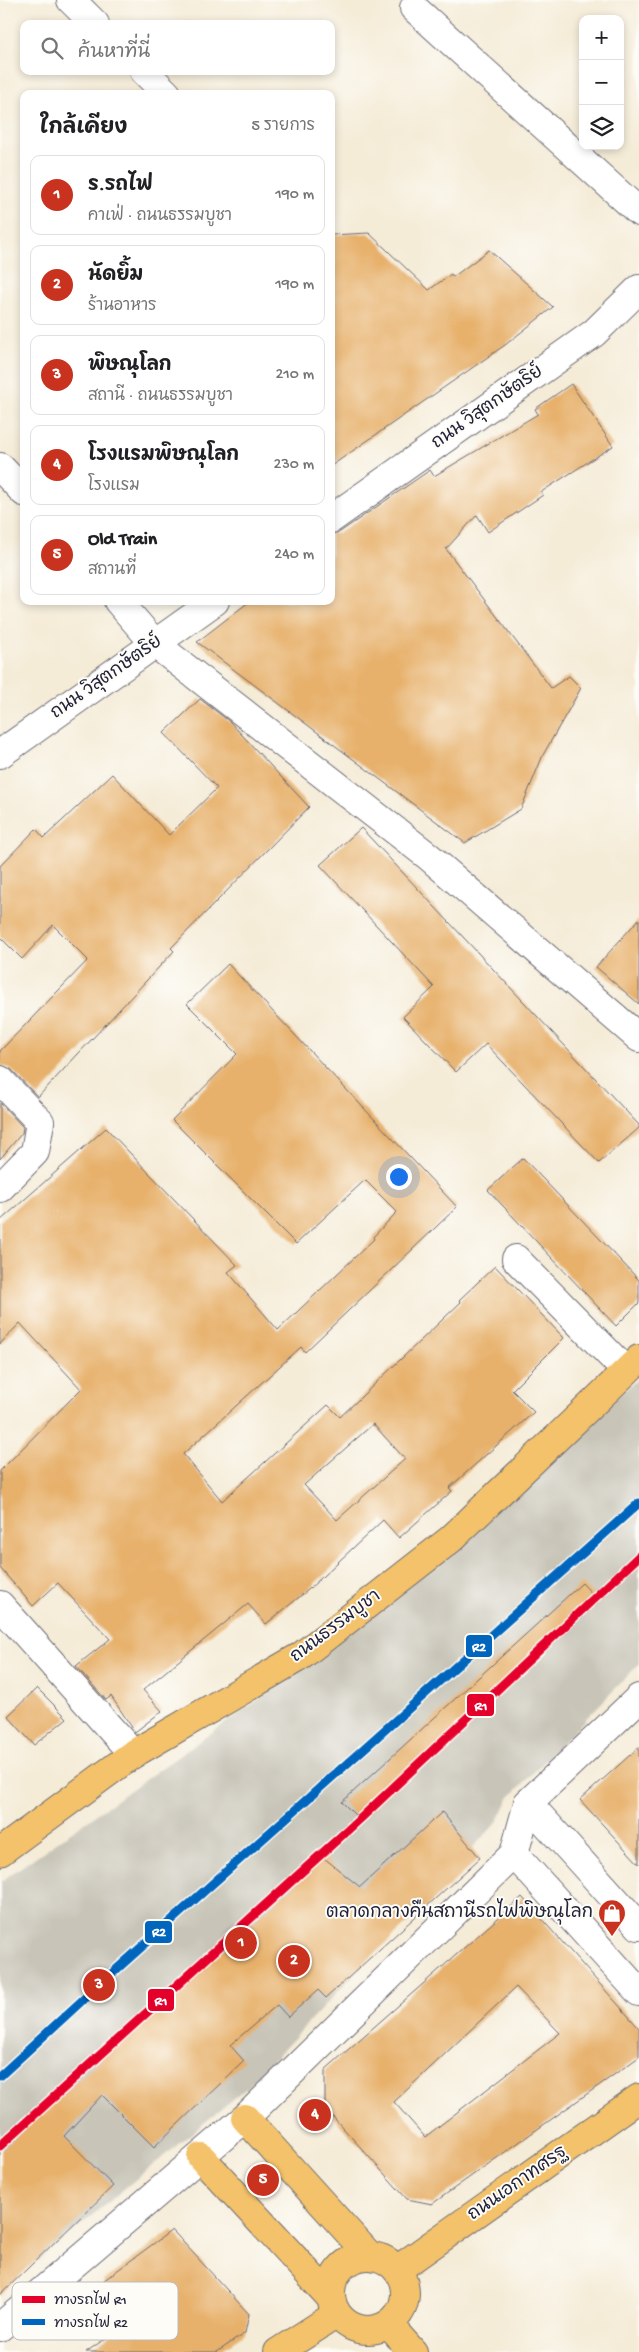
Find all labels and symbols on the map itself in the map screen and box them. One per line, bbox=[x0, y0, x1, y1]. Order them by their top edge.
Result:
street label: ถนน วิสุตกษัตริย์ bbox=[425, 358, 548, 455]
street label: ถนน วิสุตกษัตริย์ bbox=[44, 628, 167, 725]
your location bbox=[386, 1164, 412, 1190]
street label: ถนนธรรมบูชา bbox=[287, 1586, 386, 1669]
line badge: R2 bbox=[465, 1634, 493, 1658]
text: R2 bbox=[471, 1640, 486, 1657]
line badge: R1 bbox=[466, 1693, 495, 1717]
text: R1 bbox=[474, 1699, 488, 1716]
place label: ตลาดกลางคืนสถานีรถไฟพิษณุโลก bbox=[326, 1898, 593, 1925]
shop icon: ตลาดกลางคืนสถานีรถไฟพิษณุโลก bbox=[597, 1898, 627, 1937]
line badge: R2 bbox=[144, 1920, 173, 1944]
pin: 1 bbox=[225, 1924, 257, 1962]
text: R2 bbox=[151, 1925, 166, 1942]
pin: 2 bbox=[278, 1942, 310, 1980]
pin: 3 bbox=[83, 1966, 115, 2004]
line badge: R1 bbox=[147, 1988, 175, 2012]
text: R1 bbox=[154, 1994, 168, 2011]
pin: 4 bbox=[299, 2096, 331, 2134]
street label: ถนนเอกาทศรฐ bbox=[464, 2142, 572, 2226]
pin: 5 bbox=[247, 2161, 279, 2199]
legend bbox=[12, 2282, 178, 2340]
text: ทางรถไฟ R1 bbox=[54, 2290, 127, 2310]
text: ทางรถไฟ R2 bbox=[54, 2313, 128, 2333]

